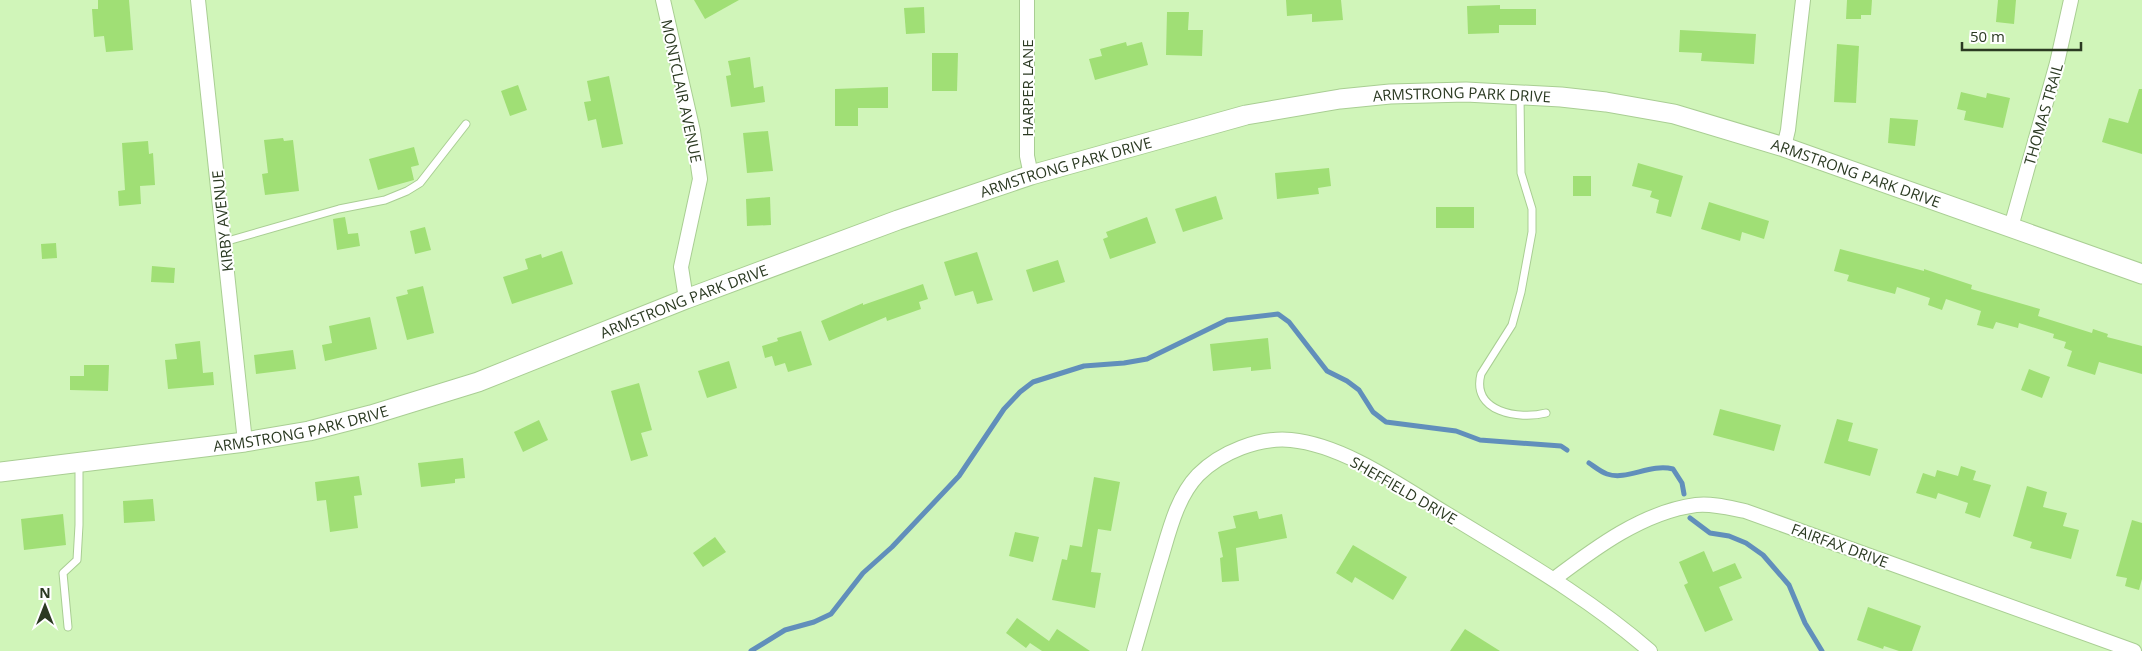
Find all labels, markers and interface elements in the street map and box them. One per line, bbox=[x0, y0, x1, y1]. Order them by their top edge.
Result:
street label: MONTCLAIR AVENUE bbox=[657, 17, 707, 165]
scale bar bbox=[1962, 20, 2081, 52]
text: 50 m bbox=[1970, 26, 2005, 46]
street label: HARPER LANE bbox=[1017, 39, 1037, 137]
street label: THOMAS TRAIL bbox=[2019, 61, 2067, 167]
street label: ARMSTRONG PARK DRIVE bbox=[1372, 82, 1551, 106]
street label: ARMSTRONG PARK DRIVE bbox=[977, 132, 1154, 202]
street label: ARMSTRONG PARK DRIVE bbox=[1769, 134, 1943, 212]
street label: KIRBY AVENUE bbox=[207, 169, 237, 273]
street label: ARMSTRONG PARK DRIVE bbox=[597, 259, 771, 342]
street label: ARMSTRONG PARK DRIVE bbox=[212, 400, 391, 456]
street label: SHEFFIELD DRIVE bbox=[1347, 451, 1461, 529]
street label: FAIRFAX DRIVE bbox=[1789, 518, 1891, 572]
north arrow bbox=[20, 581, 70, 631]
text: N bbox=[39, 583, 51, 602]

